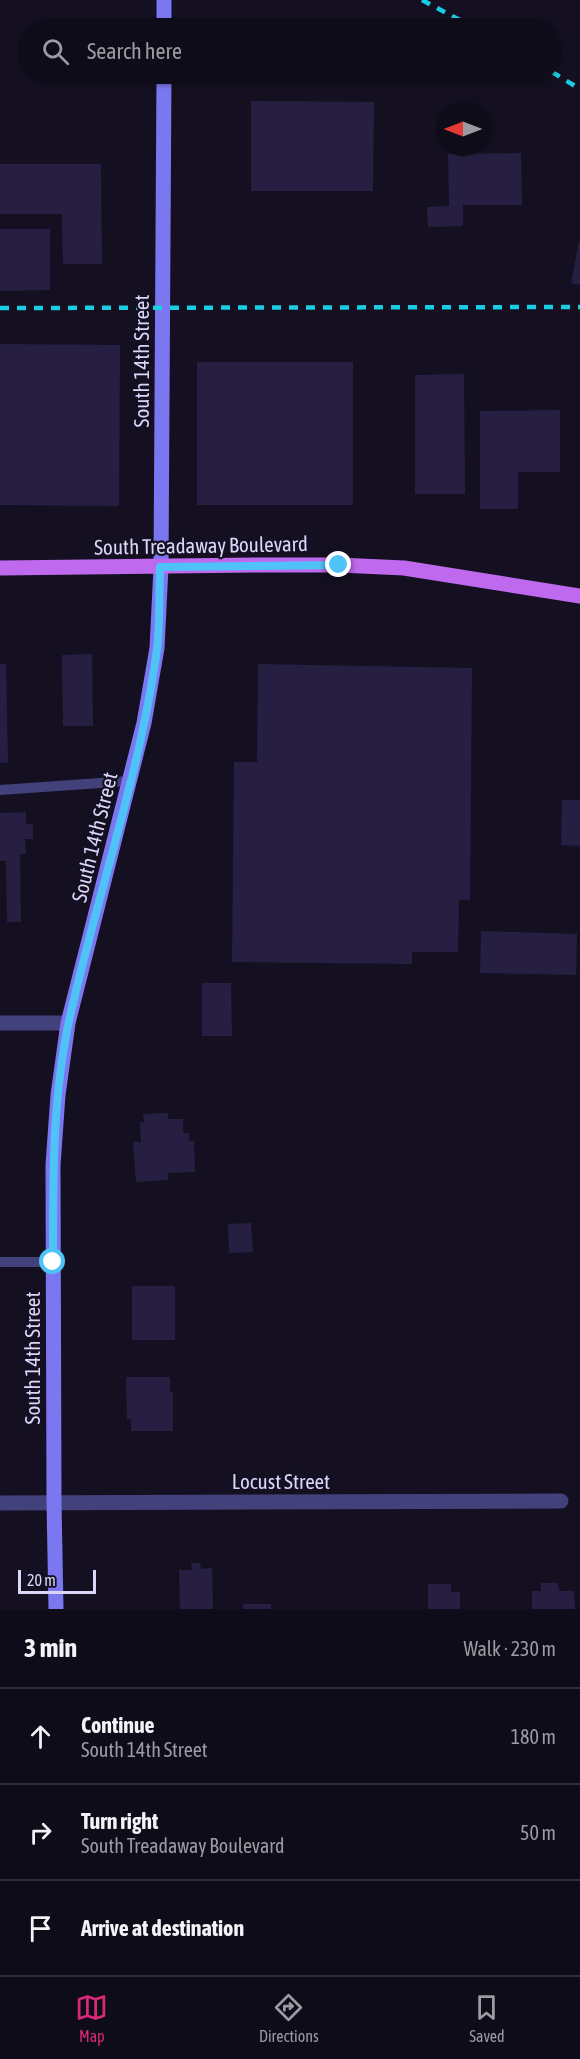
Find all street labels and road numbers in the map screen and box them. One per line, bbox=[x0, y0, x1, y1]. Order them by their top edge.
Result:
street label: South 14th Street bbox=[129, 295, 153, 427]
street label: South Treadaway Boulevard bbox=[94, 531, 308, 559]
street label: South 14th Street bbox=[66, 770, 122, 904]
street label: South 14th Street bbox=[20, 1292, 44, 1424]
street label: Locust Street bbox=[232, 1469, 330, 1493]

